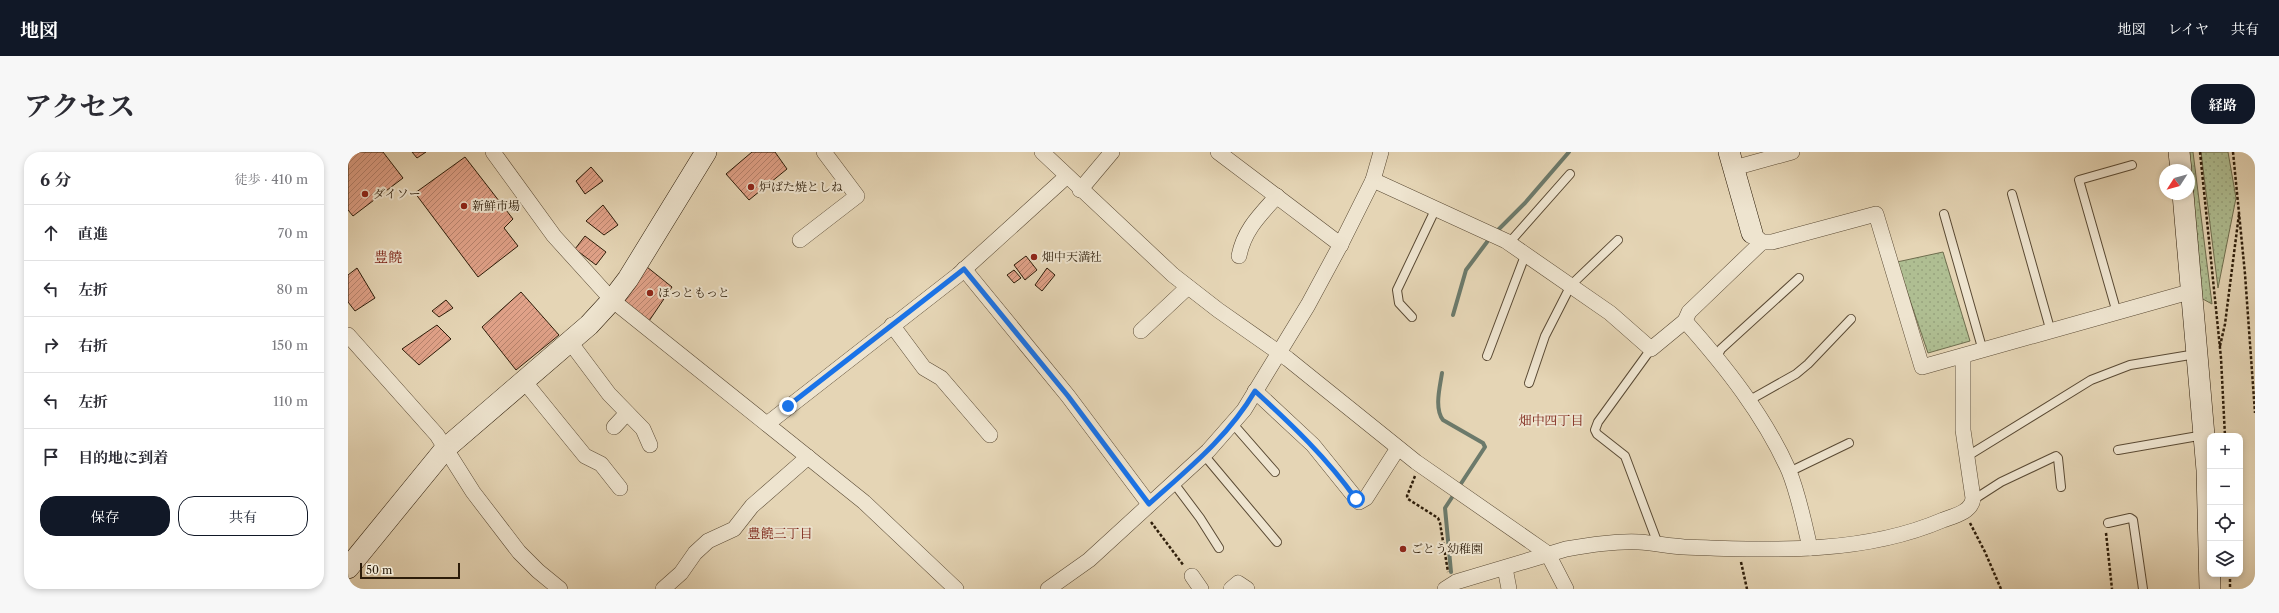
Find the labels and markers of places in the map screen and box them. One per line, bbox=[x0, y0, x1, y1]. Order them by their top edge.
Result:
place label: 炉ばた焼としね bbox=[759, 179, 843, 194]
marker: 炉ばた焼としね bbox=[746, 182, 756, 192]
place label: ダイソー bbox=[373, 186, 421, 201]
marker: ダイソー bbox=[360, 189, 370, 199]
place label: 新鮮市場 bbox=[472, 198, 520, 213]
marker: 新鮮市場 bbox=[459, 201, 469, 211]
place label: 畑中天満社 bbox=[1042, 249, 1102, 264]
marker: 畑中天満社 bbox=[1029, 252, 1039, 262]
place label: ほっともっと bbox=[658, 285, 730, 300]
marker: ほっともっと bbox=[645, 288, 655, 298]
place label: ごとう幼稚園 bbox=[1411, 541, 1483, 556]
marker: ごとう幼稚園 bbox=[1398, 544, 1408, 554]

